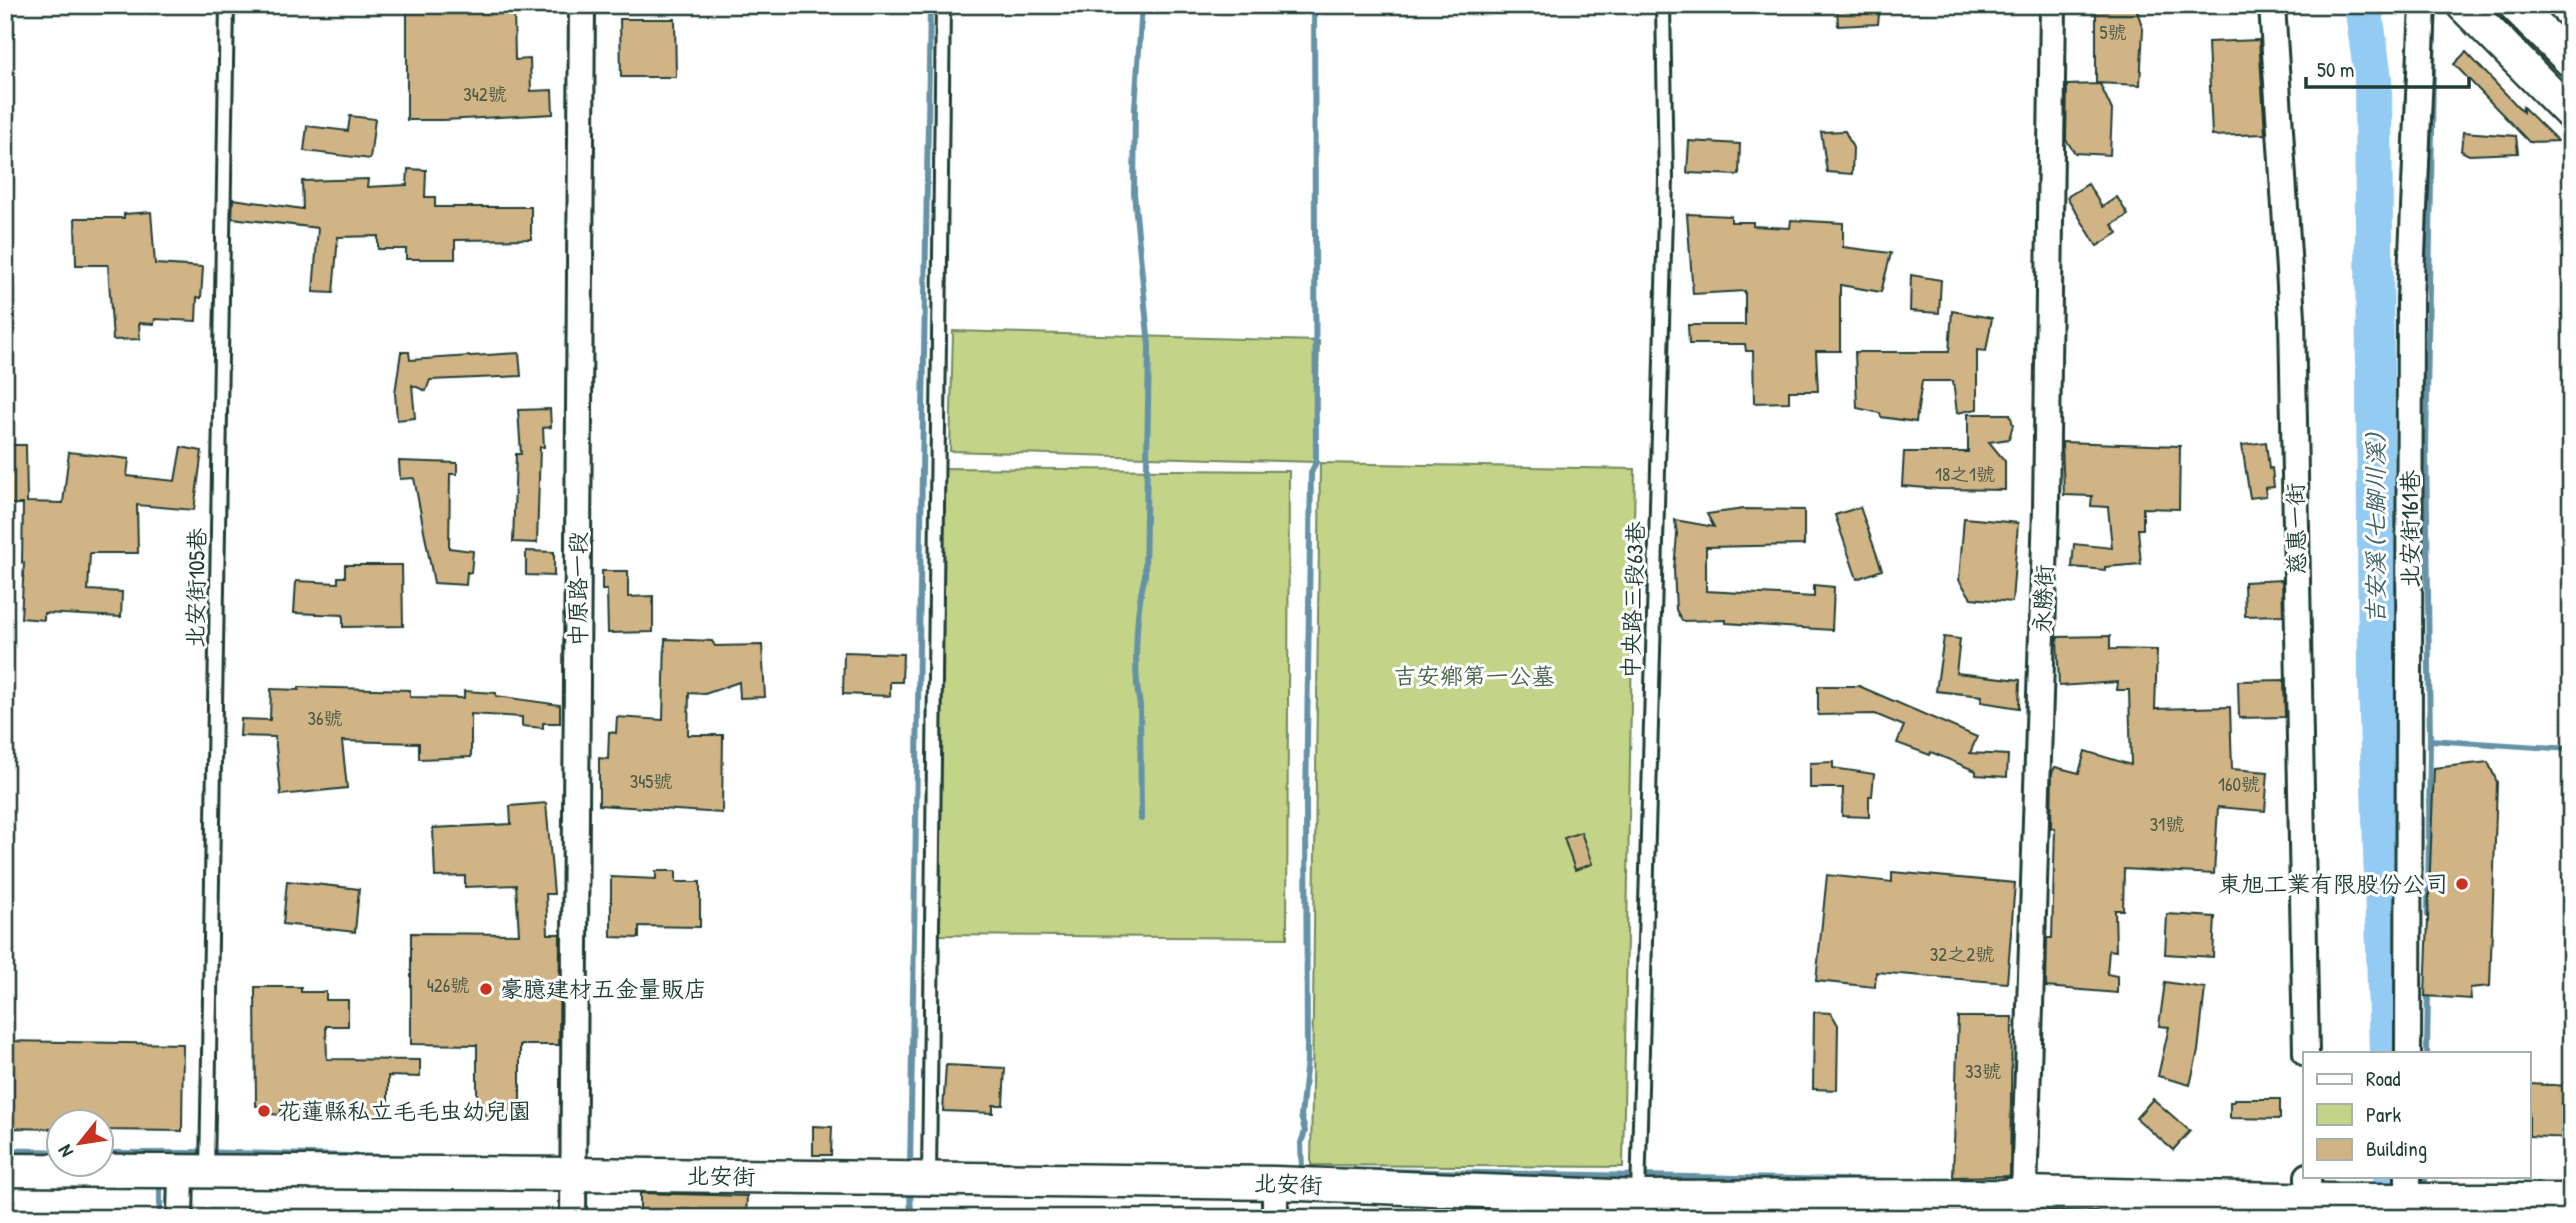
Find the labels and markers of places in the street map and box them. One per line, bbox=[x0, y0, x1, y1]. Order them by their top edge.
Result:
place label: 東旭工業有限股份公司 bbox=[2218, 868, 2448, 899]
marker: 東旭工業有限股份公司 bbox=[2454, 876, 2470, 892]
place label: 豪臆建材五金量販店 bbox=[500, 973, 707, 1004]
marker: 豪臆建材五金量販店 bbox=[478, 981, 494, 997]
place label: 花蓮縣私立毛毛虫幼兒園 bbox=[278, 1095, 531, 1126]
marker: 花蓮縣私立毛毛虫幼兒園 bbox=[256, 1103, 272, 1119]

